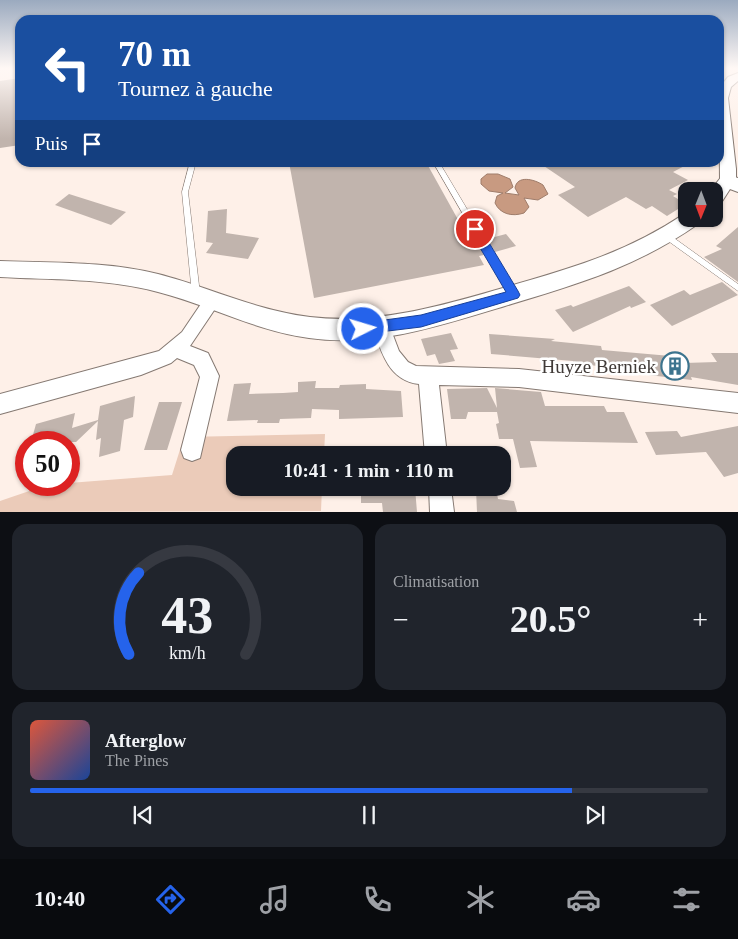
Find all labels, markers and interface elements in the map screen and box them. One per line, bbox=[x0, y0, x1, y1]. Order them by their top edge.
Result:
icon: left bbox=[35, 35, 100, 100]
text: 70 m bbox=[118, 35, 191, 74]
text: Tournez à gauche bbox=[118, 76, 273, 101]
icon: arrive bbox=[78, 130, 106, 158]
text: Puis bbox=[35, 133, 68, 154]
north arrow bbox=[678, 182, 722, 228]
map controls bbox=[678, 182, 723, 227]
pin bbox=[454, 208, 496, 250]
icon: arrive bbox=[461, 215, 489, 243]
position arrow bbox=[336, 302, 388, 354]
building icon: Huyze Berniek bbox=[660, 351, 690, 381]
place label: Huyze Berniek bbox=[542, 356, 656, 377]
speed limit sign: 50 bbox=[15, 431, 80, 496]
text: 10:41 · 1 min · 110 m bbox=[284, 460, 453, 481]
text: Climatisation bbox=[393, 573, 479, 590]
text: 43 bbox=[162, 587, 214, 644]
text: 20.5° bbox=[510, 598, 591, 640]
text: − bbox=[393, 604, 409, 635]
text: + bbox=[692, 604, 708, 635]
text: km/h bbox=[169, 643, 206, 663]
text: Afterglow bbox=[105, 730, 186, 751]
text: The Pines bbox=[105, 752, 169, 769]
icon: previous bbox=[129, 801, 157, 829]
icon: pause bbox=[355, 801, 383, 829]
icon: next bbox=[581, 801, 609, 829]
icon: directions bbox=[153, 882, 188, 917]
icon: music bbox=[257, 882, 292, 917]
icon: phone bbox=[360, 882, 395, 917]
icon: climate bbox=[463, 882, 498, 917]
icon: car bbox=[566, 882, 601, 917]
icon: filters bbox=[669, 882, 704, 917]
text: 10:40 bbox=[34, 886, 85, 911]

